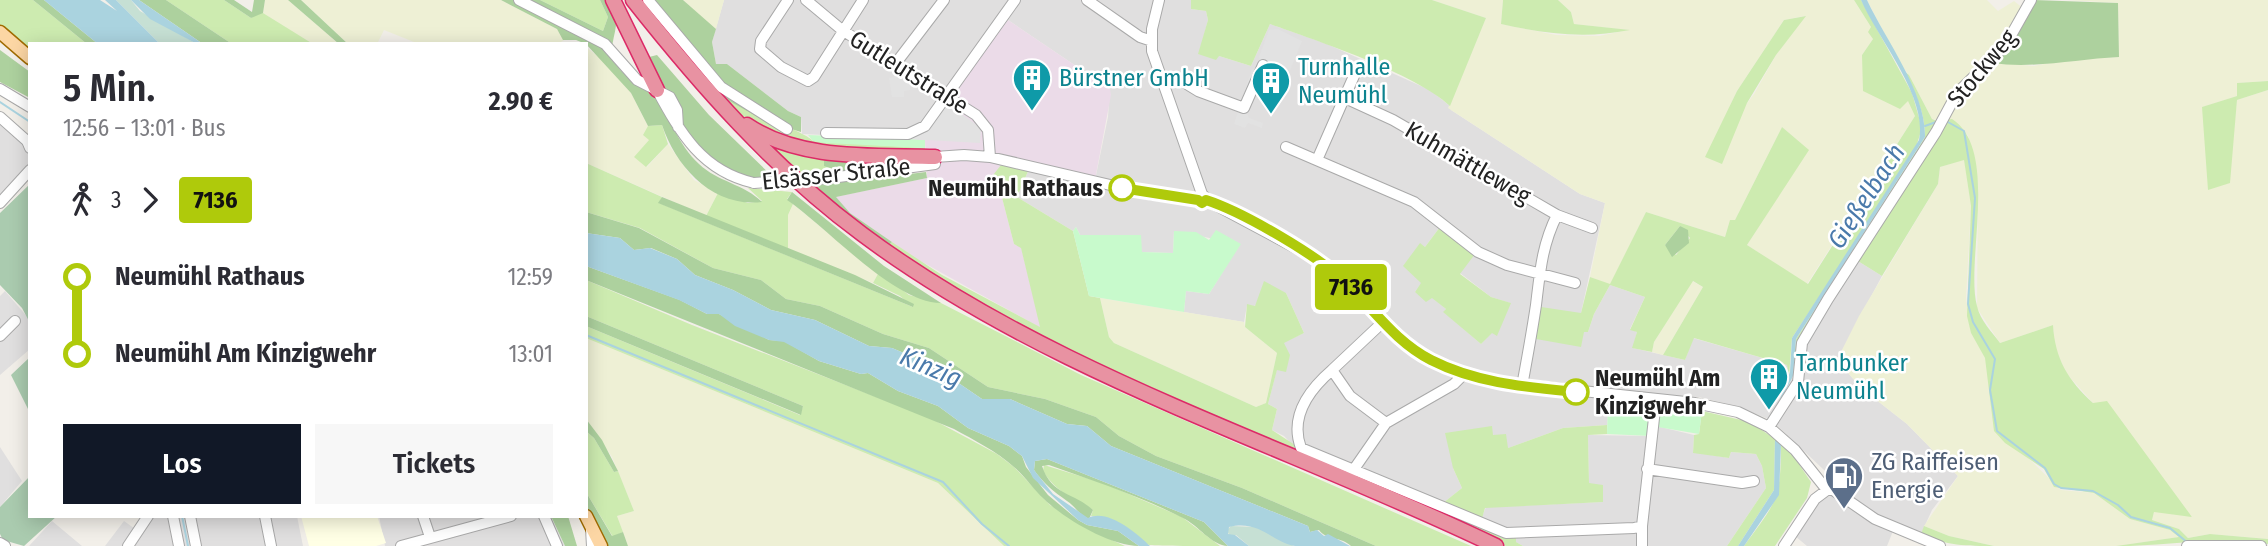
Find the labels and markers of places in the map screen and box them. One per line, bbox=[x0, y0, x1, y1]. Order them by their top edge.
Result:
place label: Turnhalle Neumühl bbox=[1298, 53, 1390, 109]
building icon: Bürstner GmbH bbox=[1011, 57, 1053, 112]
building icon: Turnhalle Neumühl bbox=[1250, 60, 1292, 115]
place label: Bürstner GmbH bbox=[1059, 64, 1209, 92]
place label: Neumühl Rathaus bbox=[928, 174, 1103, 202]
marker: Neumühl Rathaus bbox=[1109, 175, 1135, 201]
place label: Tarnbunker Neumühl bbox=[1796, 349, 1908, 405]
building icon: Tarnbunker Neumühl bbox=[1748, 356, 1790, 411]
place label: Neumühl Am Kinzigwehr bbox=[1595, 364, 1720, 420]
marker: Neumühl Am Kinzigwehr bbox=[1563, 379, 1589, 405]
place label: ZG Raiffeisen Energie bbox=[1871, 448, 1999, 504]
fuel station icon: ZG Raiffeisen Energie bbox=[1823, 455, 1865, 510]

